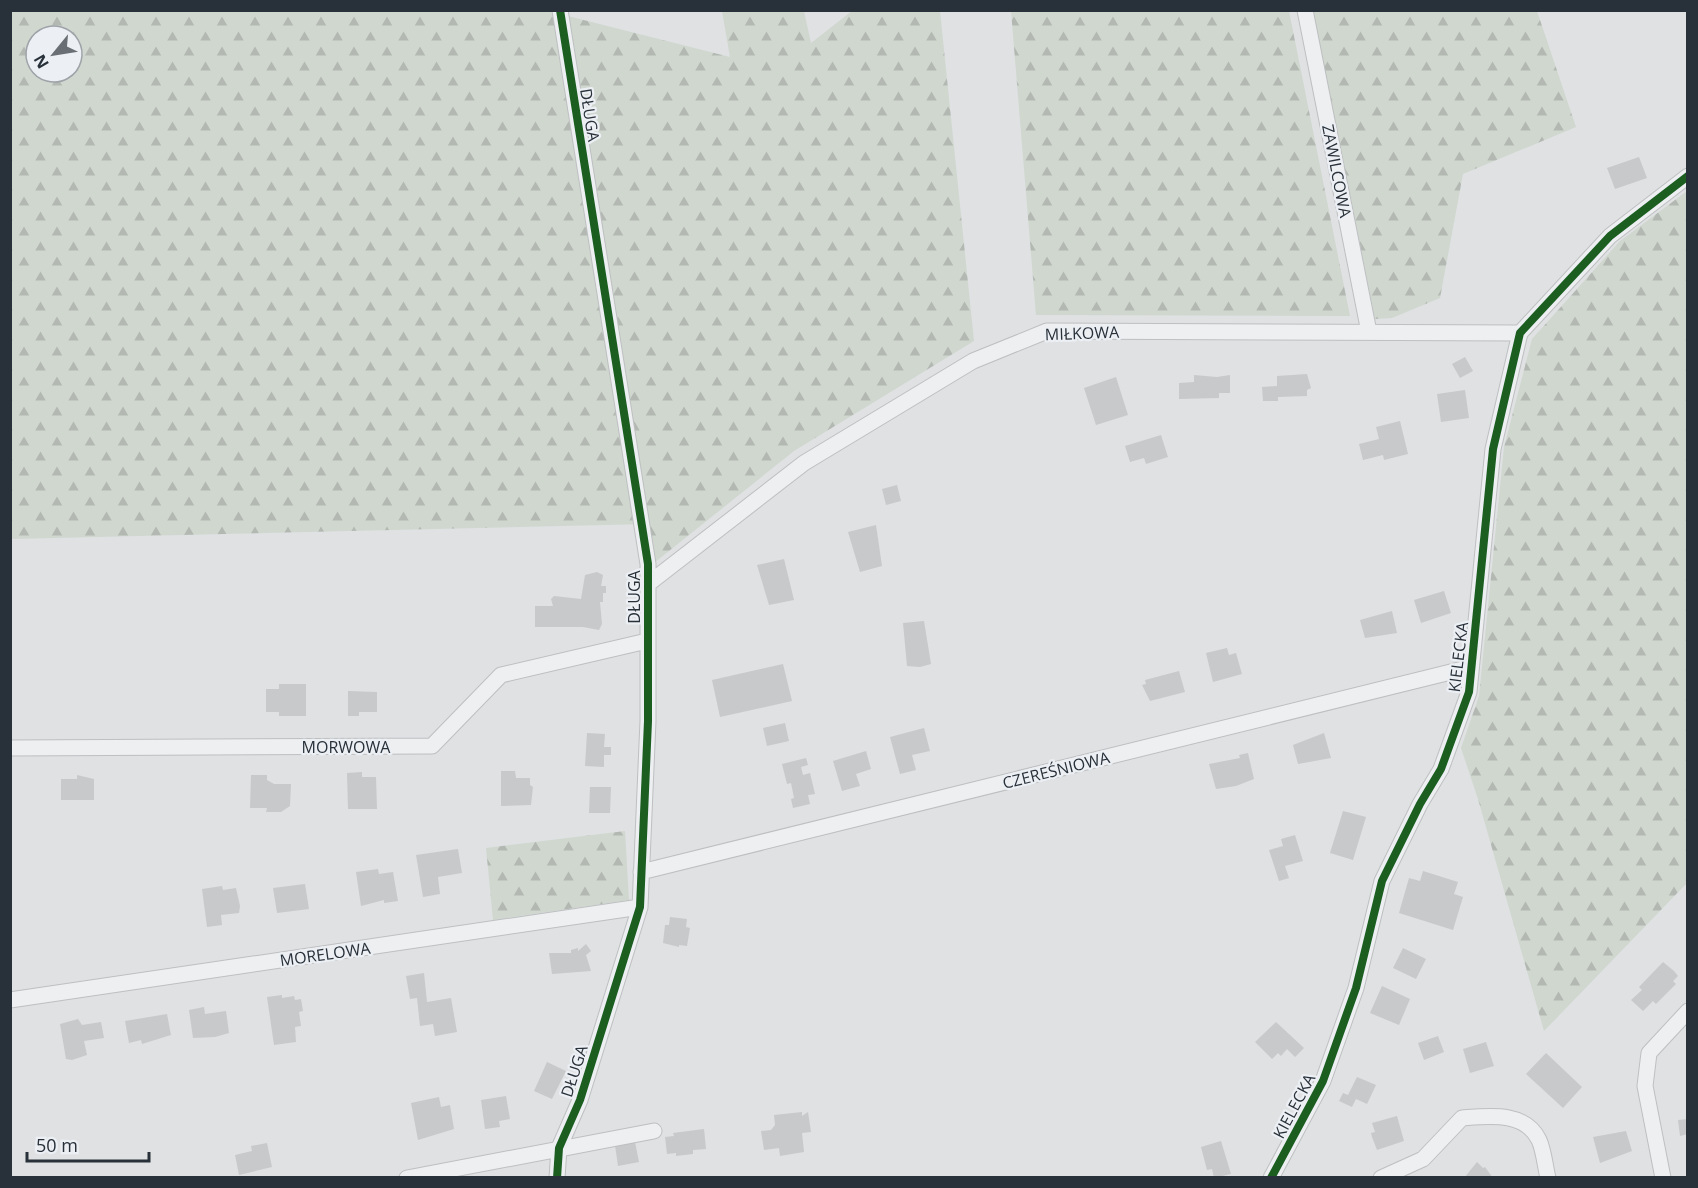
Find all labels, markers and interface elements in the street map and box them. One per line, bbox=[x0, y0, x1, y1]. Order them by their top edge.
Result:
north arrow bbox=[24, 24, 84, 84]
text: N bbox=[28, 50, 54, 73]
street label: DŁUGA bbox=[575, 87, 605, 144]
street label: ZAWILCOWA bbox=[1317, 123, 1357, 220]
street label: MIŁKOWA bbox=[1044, 321, 1120, 345]
street label: DŁUGA bbox=[623, 569, 645, 624]
street label: KIELECKA bbox=[1443, 620, 1473, 693]
street label: MORWOWA bbox=[302, 736, 391, 758]
street label: CZEREŚNIOWA bbox=[1000, 746, 1113, 794]
street label: MORELOWA bbox=[278, 937, 373, 971]
street label: DŁUGA bbox=[555, 1041, 593, 1100]
street label: KIELECKA bbox=[1268, 1069, 1321, 1142]
scale bar bbox=[27, 1125, 148, 1163]
text: 50 m bbox=[36, 1133, 78, 1157]

